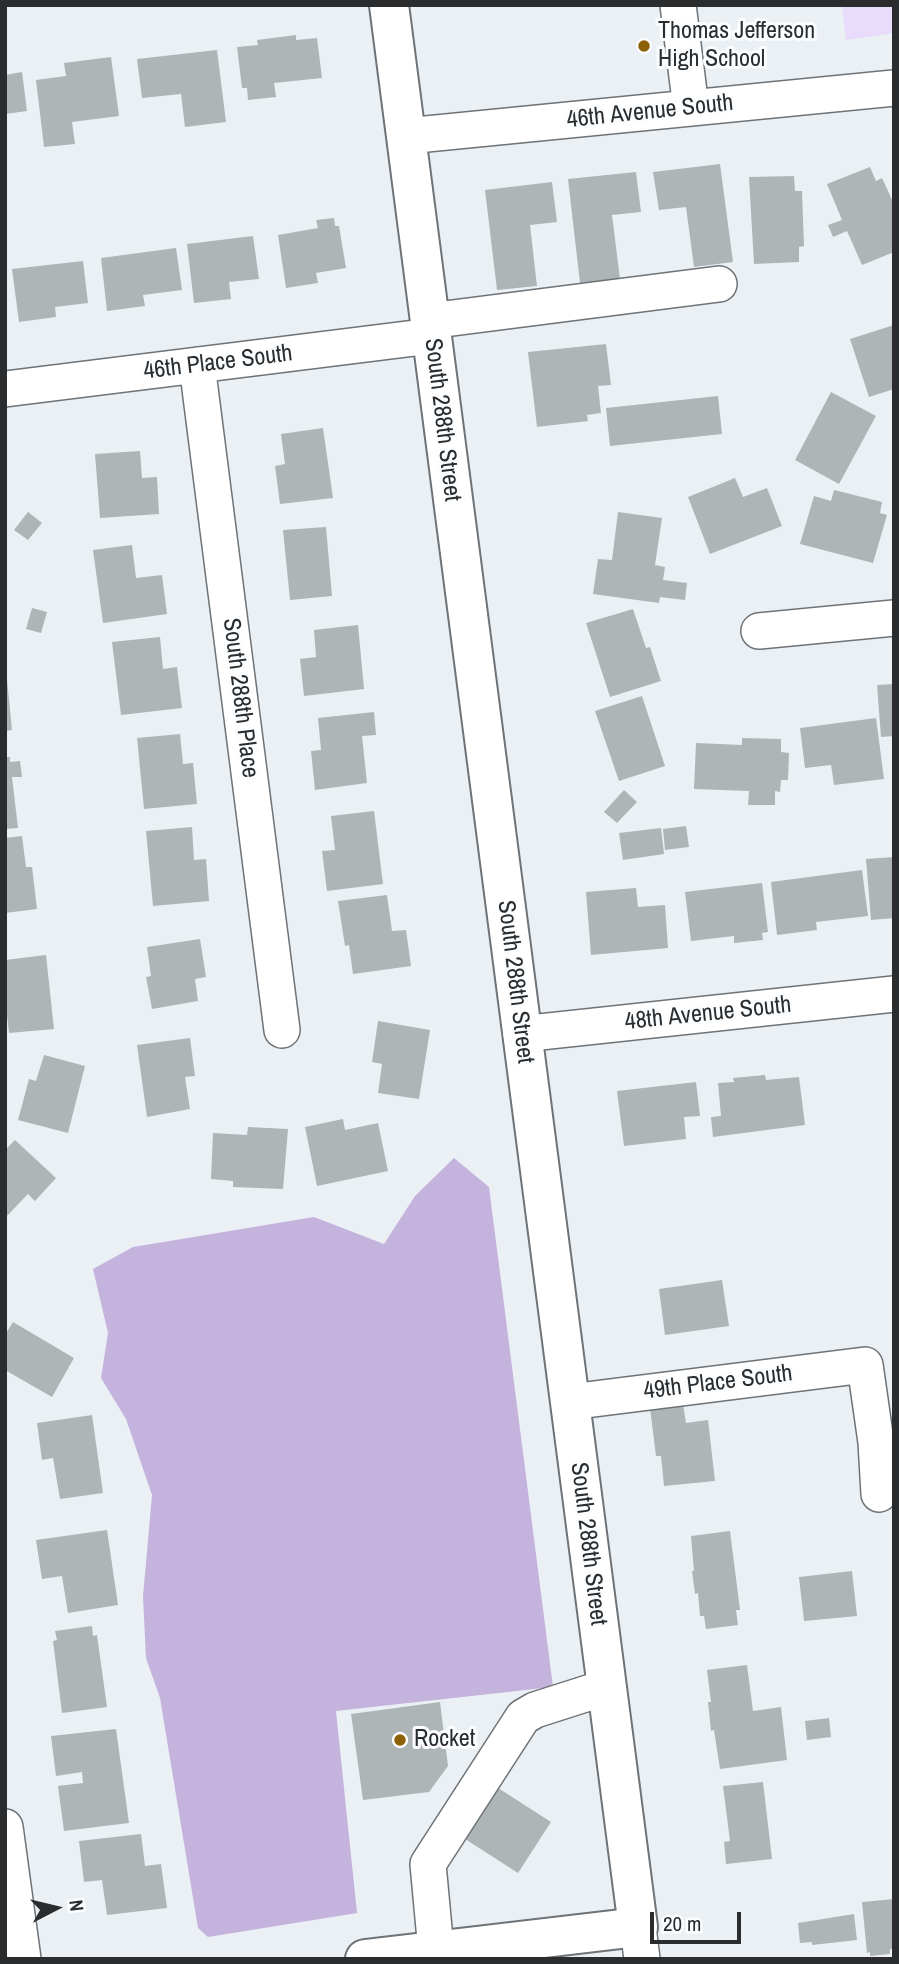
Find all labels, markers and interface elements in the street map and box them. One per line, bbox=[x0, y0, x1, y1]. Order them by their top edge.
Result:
place label: Thomas Jefferson High School bbox=[658, 18, 815, 74]
marker: Thomas Jefferson High School bbox=[636, 38, 652, 54]
street label: 46th Avenue South bbox=[565, 89, 735, 135]
street label: South 288th Street bbox=[418, 337, 466, 503]
street label: 46th Place South bbox=[142, 340, 294, 386]
street label: South 288th Place bbox=[216, 616, 264, 780]
street label: South 288th Street bbox=[491, 899, 539, 1065]
street label: 48th Avenue South bbox=[623, 991, 793, 1037]
street label: 49th Place South bbox=[642, 1360, 794, 1406]
street label: South 288th Street bbox=[564, 1461, 612, 1627]
place label: Rocket bbox=[414, 1726, 475, 1754]
marker: Rocket bbox=[392, 1732, 408, 1748]
north arrow bbox=[21, 1873, 91, 1943]
text: N bbox=[63, 1898, 90, 1913]
scale bar bbox=[654, 1898, 745, 1942]
text: 20 m bbox=[663, 1909, 701, 1938]

